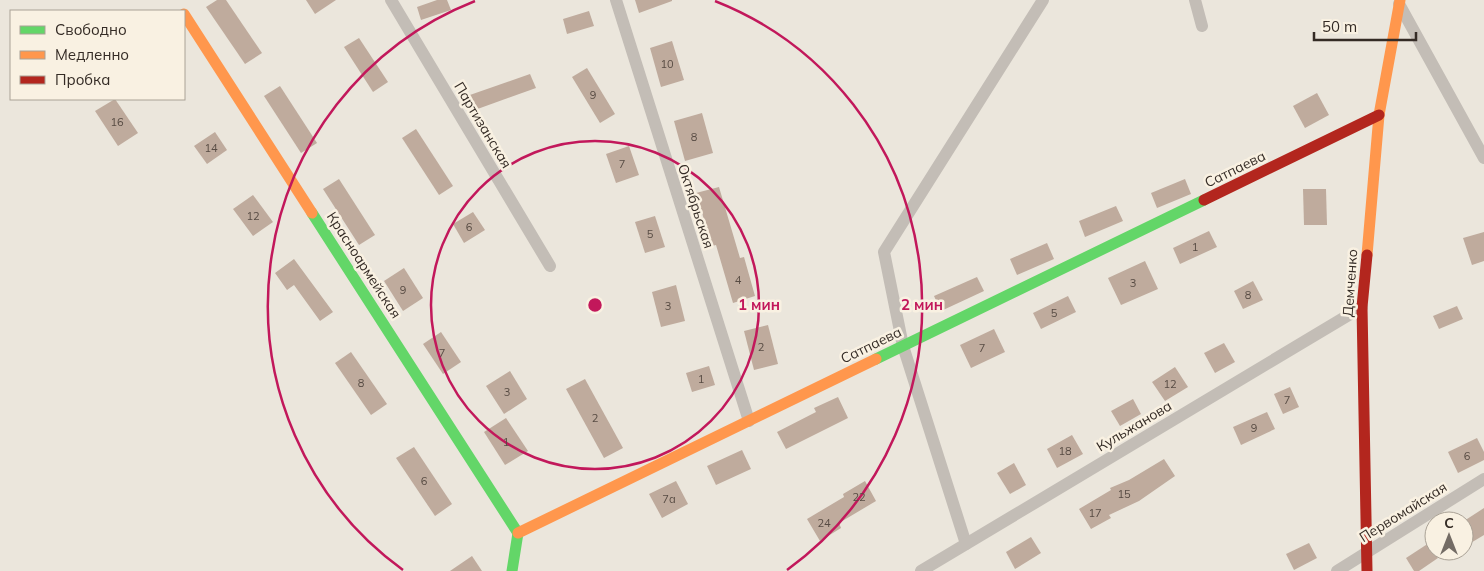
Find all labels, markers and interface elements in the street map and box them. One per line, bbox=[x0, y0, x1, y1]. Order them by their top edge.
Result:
legend bbox=[10, 10, 185, 100]
scale bar bbox=[1314, 10, 1416, 42]
text: 50 m bbox=[1322, 17, 1357, 36]
text: Свободно bbox=[55, 20, 127, 39]
text: Медленно bbox=[55, 45, 129, 64]
house number: 10 bbox=[660, 57, 674, 71]
text: Пробка bbox=[55, 70, 110, 89]
street label: Партизанская bbox=[450, 79, 516, 171]
house number: 9 bbox=[590, 88, 596, 102]
house number: 16 bbox=[110, 115, 124, 129]
house number: 8 bbox=[691, 130, 698, 144]
house number: 14 bbox=[204, 141, 218, 155]
street label: Сатпаева bbox=[1202, 147, 1268, 191]
house number: 7 bbox=[619, 157, 625, 171]
street label: Октябрьская bbox=[674, 162, 718, 250]
street label: Красноармейская bbox=[323, 208, 405, 322]
house number: 12 bbox=[246, 209, 260, 223]
house number: 6 bbox=[466, 220, 473, 234]
house number: 5 bbox=[647, 227, 654, 241]
house number: 1 bbox=[1192, 240, 1198, 254]
street label: Демченко bbox=[1339, 248, 1361, 318]
house number: 4 bbox=[735, 273, 742, 287]
house number: 3 bbox=[1130, 276, 1136, 290]
house number: 9 bbox=[400, 283, 406, 297]
house number: 8 bbox=[1245, 288, 1252, 302]
text: 1 мин bbox=[738, 295, 780, 314]
text: 2 мин bbox=[901, 295, 943, 314]
centre of rings bbox=[586, 296, 604, 314]
house number: 3 bbox=[665, 299, 671, 313]
house number: 5 bbox=[1051, 306, 1058, 320]
street label: Сатпаева bbox=[838, 323, 904, 367]
house number: 2 bbox=[758, 340, 765, 354]
house number: 7 bbox=[979, 341, 985, 355]
house number: 7 bbox=[439, 346, 445, 360]
house number: 1 bbox=[698, 372, 704, 386]
house number: 8 bbox=[358, 376, 365, 390]
house number: 12 bbox=[1163, 377, 1177, 391]
house number: 3 bbox=[504, 385, 510, 399]
house number: 7 bbox=[1284, 393, 1290, 407]
street label: Кульжанова bbox=[1093, 396, 1175, 456]
house number: 2 bbox=[592, 411, 599, 425]
house number: 9 bbox=[1251, 421, 1257, 435]
house number: 1 bbox=[503, 435, 509, 449]
house number: 18 bbox=[1058, 444, 1072, 458]
house number: 6 bbox=[1464, 449, 1471, 463]
house number: 6 bbox=[421, 474, 428, 488]
street label: Первомайская bbox=[1356, 478, 1450, 546]
house number: 15 bbox=[1117, 487, 1131, 501]
house number: 22 bbox=[852, 490, 866, 504]
house number: 7а bbox=[662, 492, 676, 506]
house number: 17 bbox=[1088, 506, 1102, 520]
north arrow bbox=[1424, 511, 1474, 561]
text: С bbox=[1444, 514, 1454, 532]
house number: 24 bbox=[817, 516, 831, 530]

